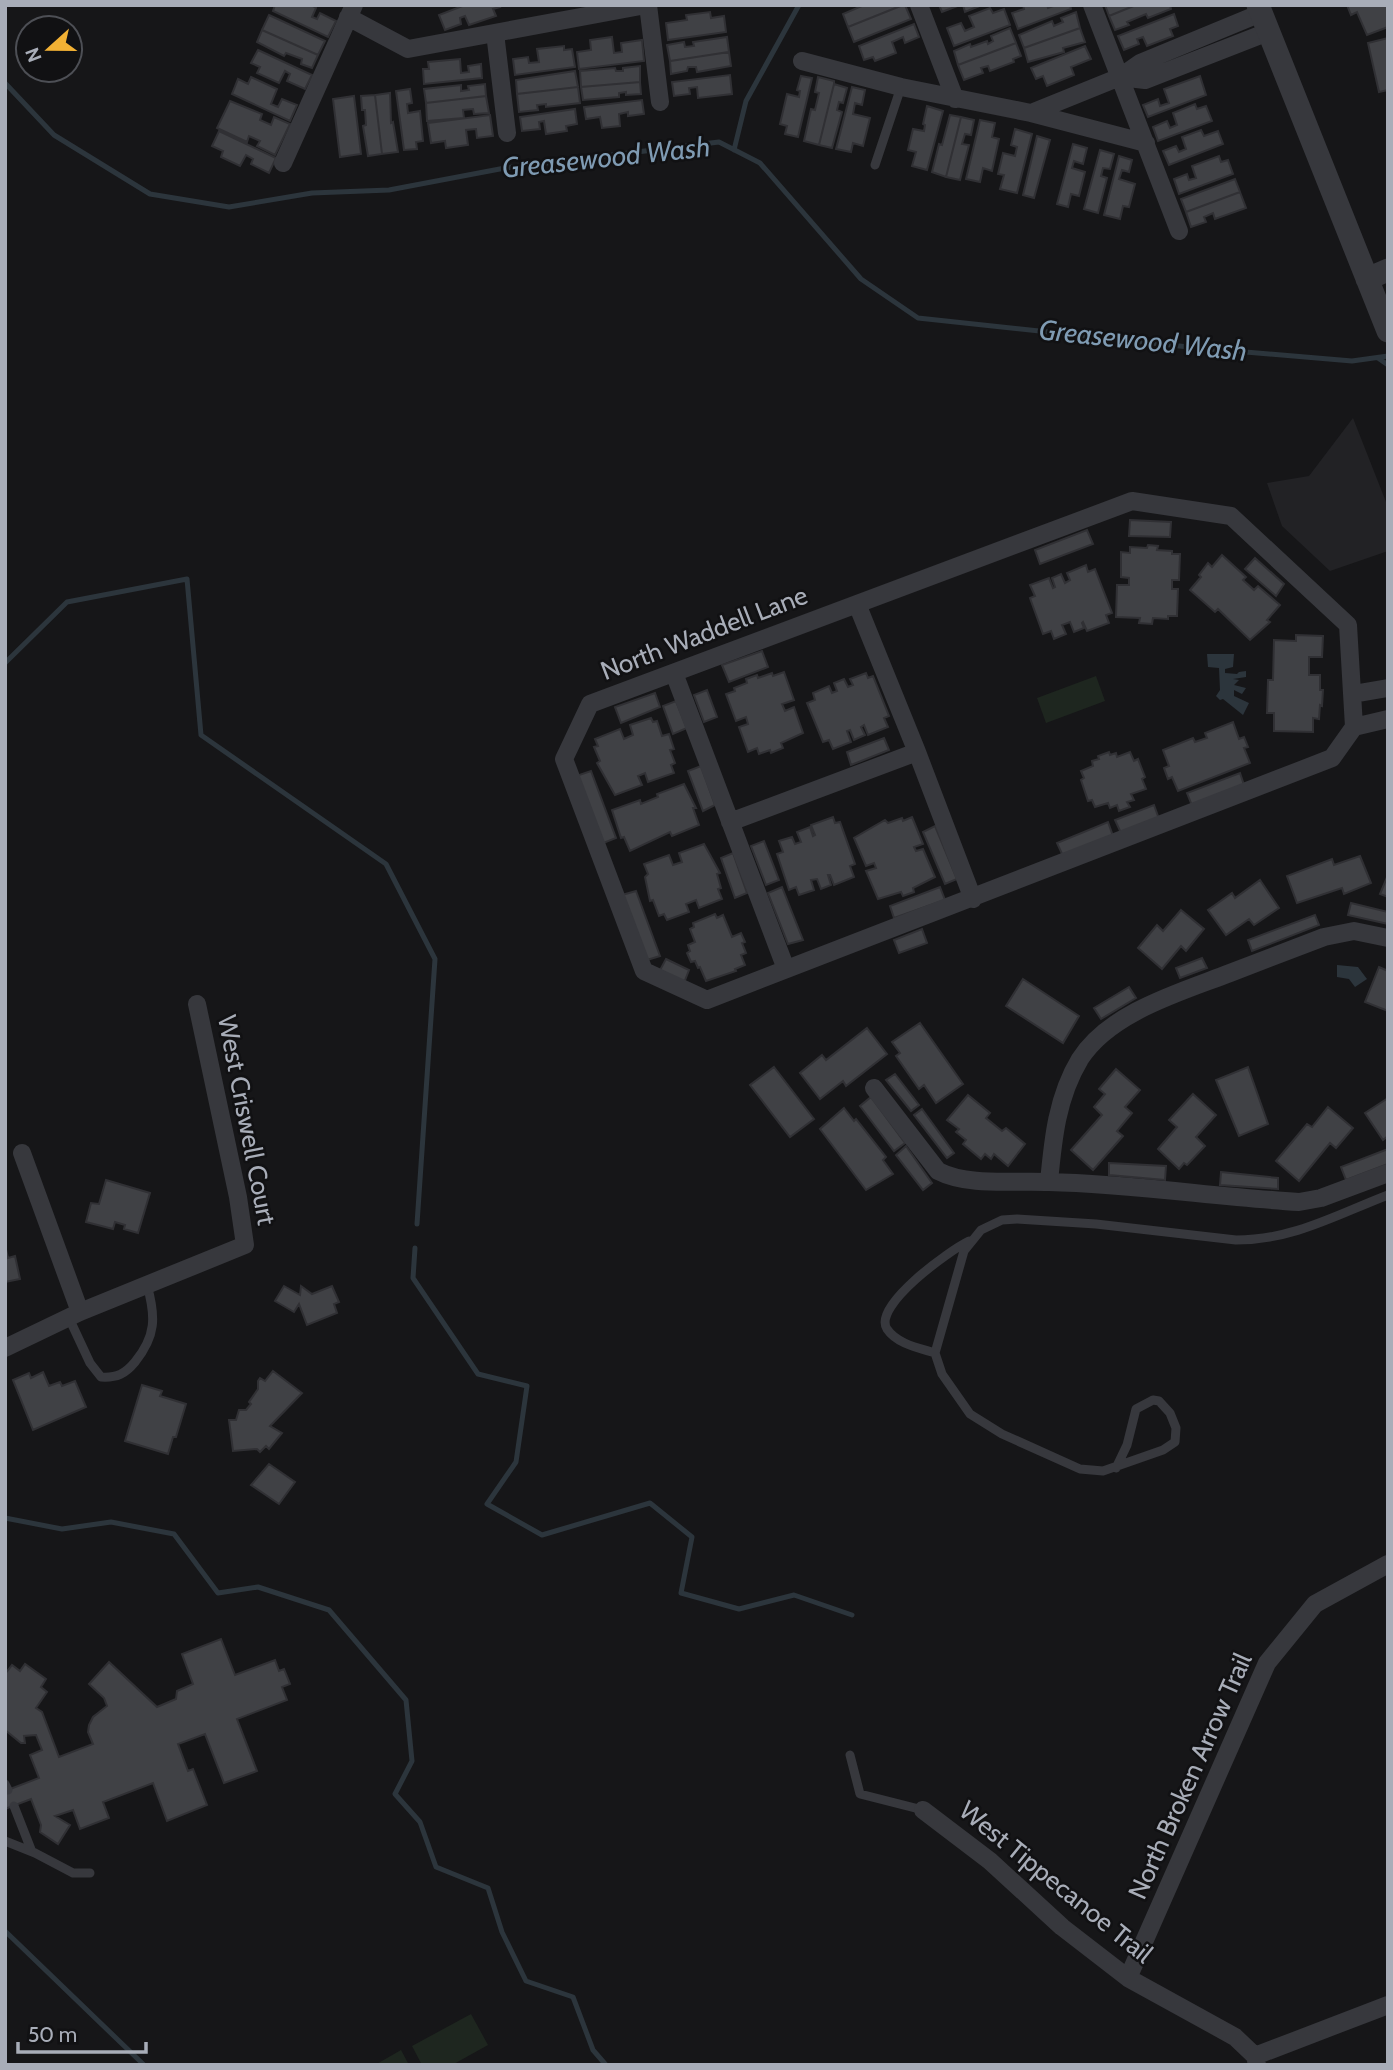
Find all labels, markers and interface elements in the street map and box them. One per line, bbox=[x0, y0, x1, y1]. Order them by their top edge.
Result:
north arrow bbox=[14, 14, 84, 84]
text: N bbox=[20, 45, 47, 65]
water label: Greasewood Wash bbox=[500, 129, 712, 185]
water label: Greasewood Wash bbox=[1037, 312, 1249, 368]
street label: North Waddell Lane bbox=[596, 579, 812, 687]
street label: West Criswell Court bbox=[211, 1012, 283, 1228]
street label: North Broken Arrow Trail bbox=[1121, 1648, 1259, 1904]
street label: West Tippecanoe Trail bbox=[953, 1794, 1159, 1970]
scale bar bbox=[18, 2010, 145, 2054]
text: 50 m bbox=[28, 2022, 77, 2047]

